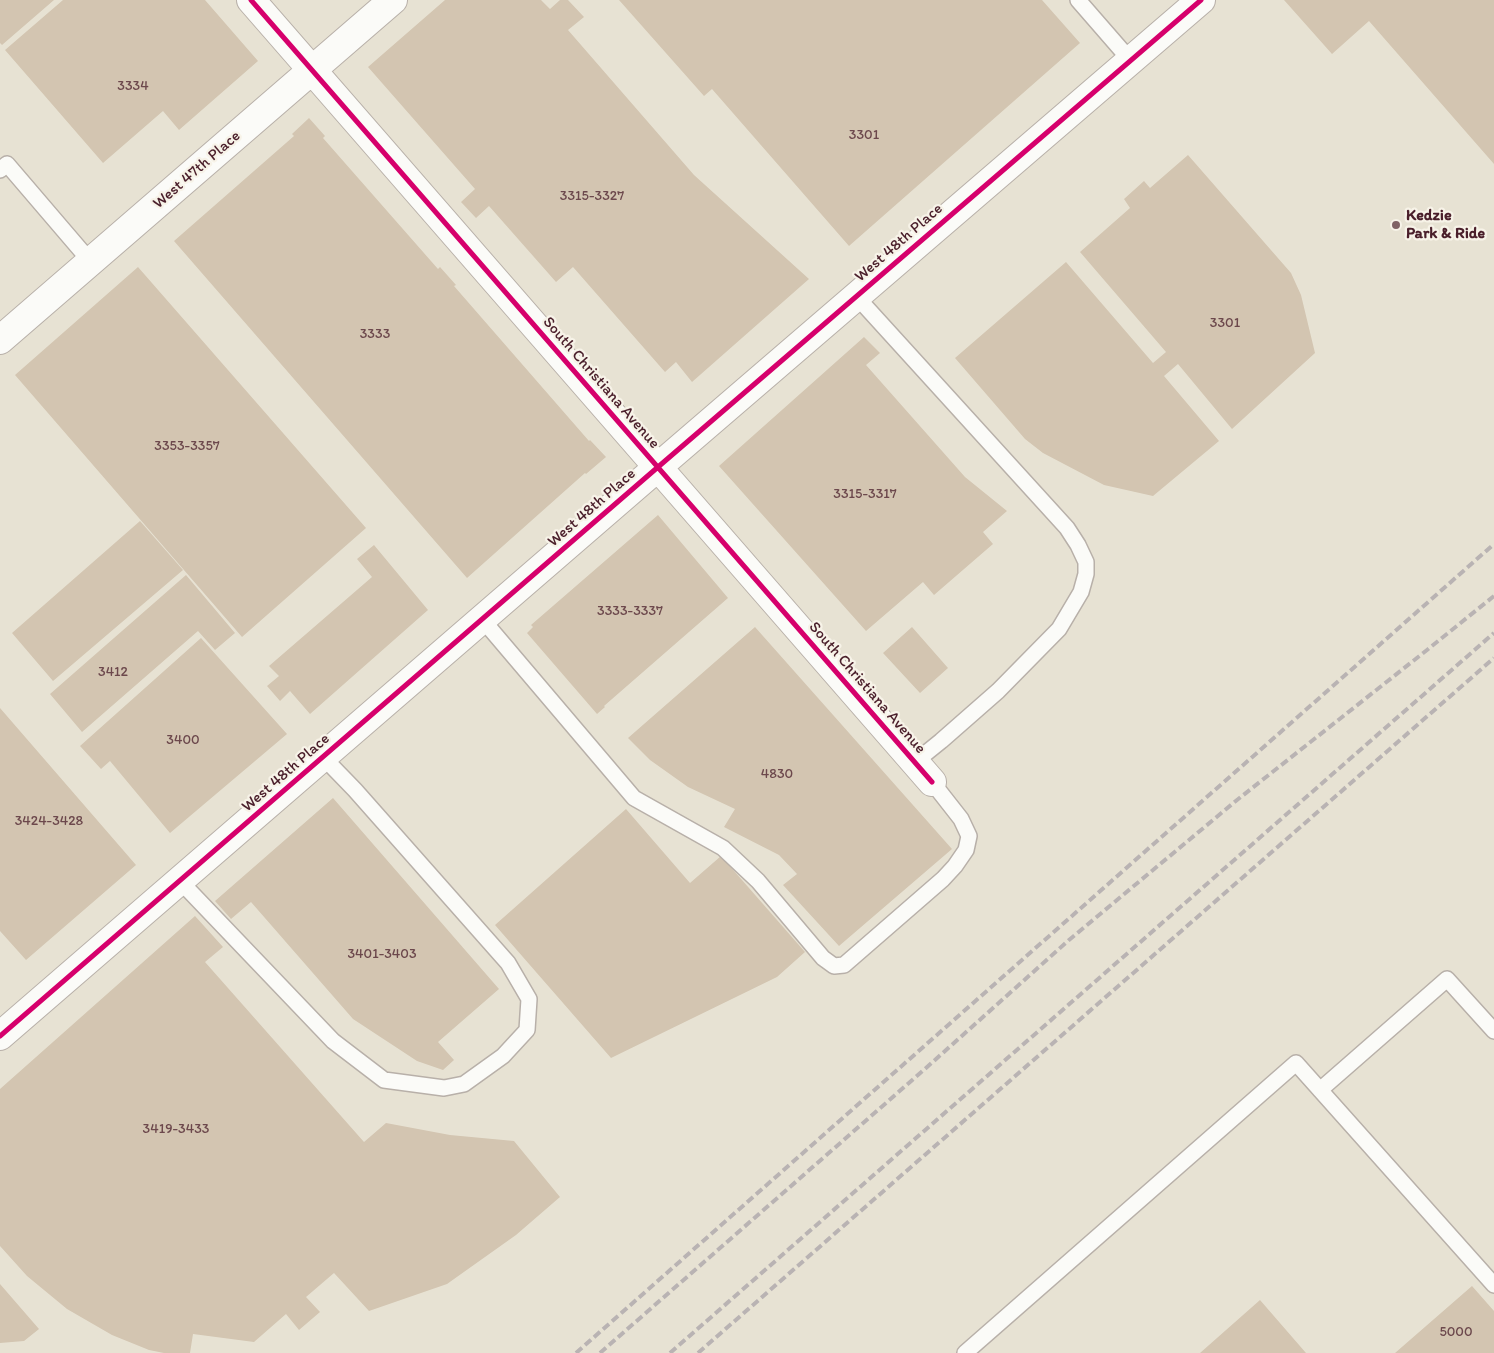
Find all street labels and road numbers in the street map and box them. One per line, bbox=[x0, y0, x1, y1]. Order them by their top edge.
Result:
street label: West 47th Place bbox=[149, 127, 245, 213]
street label: West 48th Place bbox=[851, 199, 947, 287]
street label: South Christiana Avenue bbox=[538, 313, 664, 453]
street label: West 48th Place bbox=[544, 464, 640, 552]
street label: South Christiana Avenue bbox=[804, 618, 930, 758]
street label: West 48th Place bbox=[238, 729, 334, 817]

